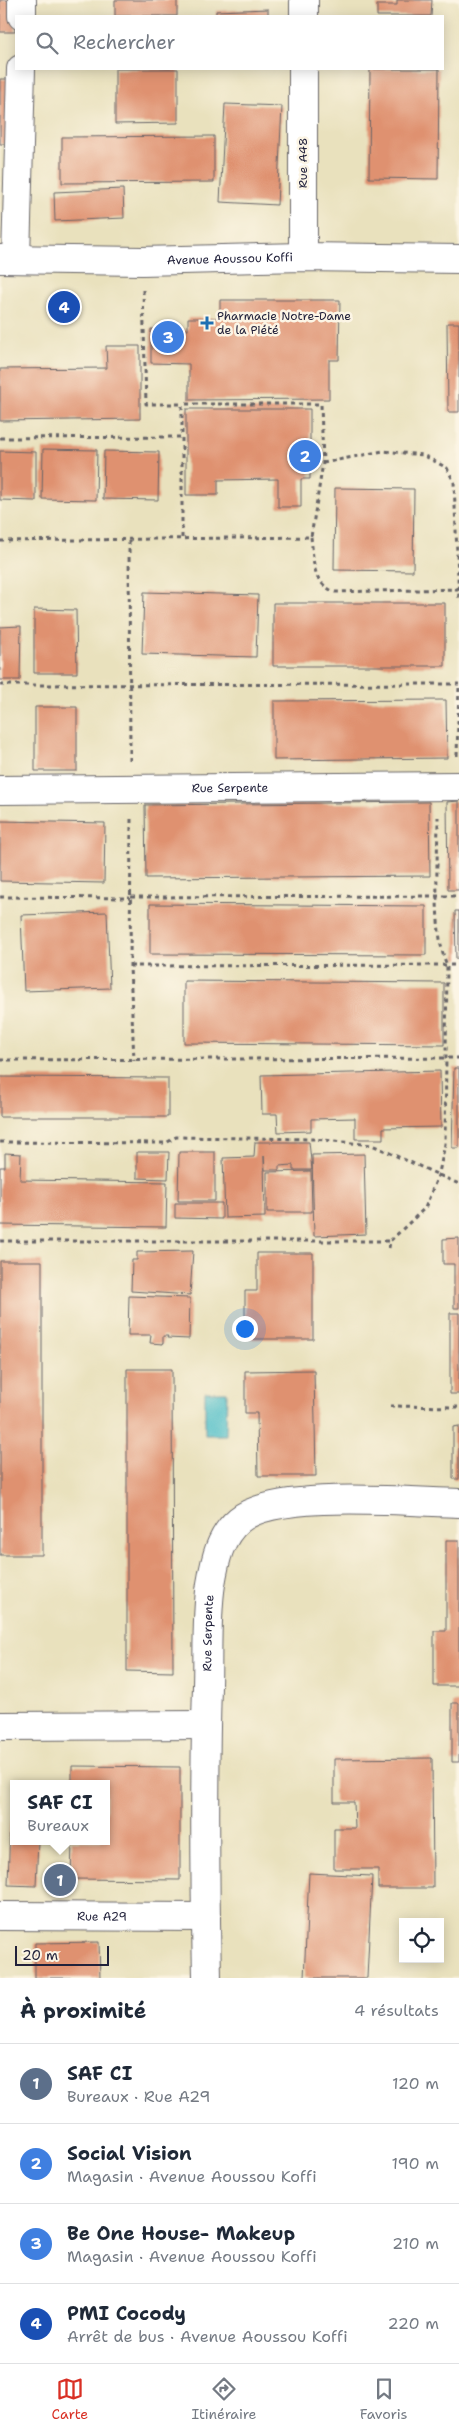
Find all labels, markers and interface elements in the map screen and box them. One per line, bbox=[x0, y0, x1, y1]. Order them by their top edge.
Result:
search box bbox=[15, 15, 444, 70]
icon: search bbox=[33, 29, 61, 57]
text: Rechercher bbox=[73, 30, 176, 55]
street label: Rue A48 bbox=[295, 138, 311, 188]
street label: Avenue Aoussou Koffi bbox=[167, 249, 293, 268]
pin: 4 bbox=[48, 288, 80, 326]
place label: Pharmacie Notre-Dame de la Piété bbox=[217, 308, 351, 338]
marker: Pharmacie Notre-Dame de la Piété bbox=[201, 317, 213, 329]
pin: 3 bbox=[152, 318, 184, 356]
pin: 2 bbox=[289, 437, 321, 475]
street label: Rue Serpente bbox=[192, 780, 269, 796]
your location bbox=[232, 1316, 258, 1342]
street label: Rue Serpente bbox=[199, 1594, 218, 1672]
popup bbox=[10, 1780, 110, 1845]
text: SAF CI bbox=[27, 1790, 93, 1815]
text: Bureaux bbox=[27, 1815, 89, 1836]
pin: 1 bbox=[44, 1861, 76, 1899]
street label: Rue A29 bbox=[77, 1908, 127, 1925]
map controls bbox=[399, 1918, 444, 1963]
button: locate bbox=[399, 1918, 444, 1963]
scale bar bbox=[15, 1943, 109, 1966]
text: 20 m bbox=[22, 1946, 58, 1964]
text: À proximité bbox=[20, 1997, 146, 2025]
text: 4 résultats bbox=[354, 2000, 439, 2021]
text: SAF CI bbox=[67, 2061, 132, 2086]
text: 1 bbox=[32, 2073, 40, 2094]
text: 120 m bbox=[392, 2073, 439, 2094]
text: Bureaux · Rue A29 bbox=[67, 2086, 211, 2107]
text: Social Vision bbox=[67, 2141, 192, 2166]
text: 2 bbox=[30, 2153, 42, 2174]
text: 190 m bbox=[392, 2153, 439, 2174]
text: Magasin · Avenue Aoussou Koffi bbox=[67, 2166, 317, 2187]
text: Be One House- Makeup bbox=[67, 2221, 295, 2246]
text: 3 bbox=[30, 2233, 42, 2254]
text: 210 m bbox=[392, 2233, 439, 2254]
text: Magasin · Avenue Aoussou Koffi bbox=[67, 2246, 317, 2267]
text: PMI Cocody bbox=[67, 2301, 186, 2326]
text: 4 bbox=[30, 2313, 42, 2334]
text: 220 m bbox=[387, 2313, 439, 2334]
text: Arrêt de bus · Avenue Aoussou Koffi bbox=[67, 2326, 348, 2347]
tab: Carte bbox=[52, 2375, 88, 2423]
tab: Itinéraire bbox=[191, 2375, 256, 2423]
tab: Favoris bbox=[360, 2375, 407, 2423]

